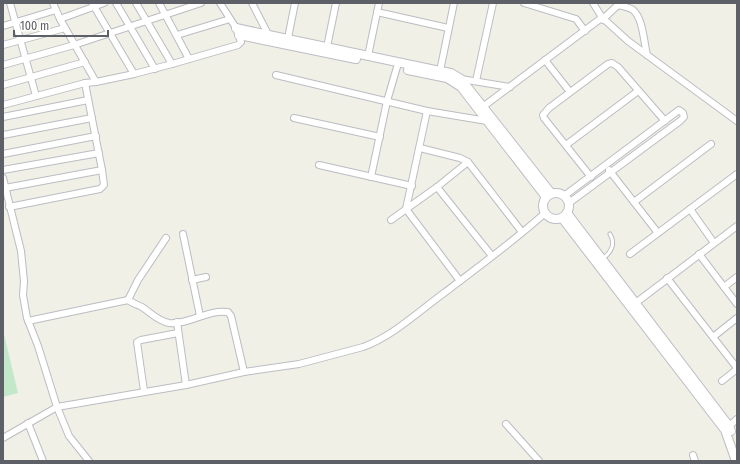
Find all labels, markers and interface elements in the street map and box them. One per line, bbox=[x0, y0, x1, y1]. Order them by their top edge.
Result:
scale bar bbox=[14, 12, 108, 38]
text: 100 m bbox=[20, 19, 49, 33]

